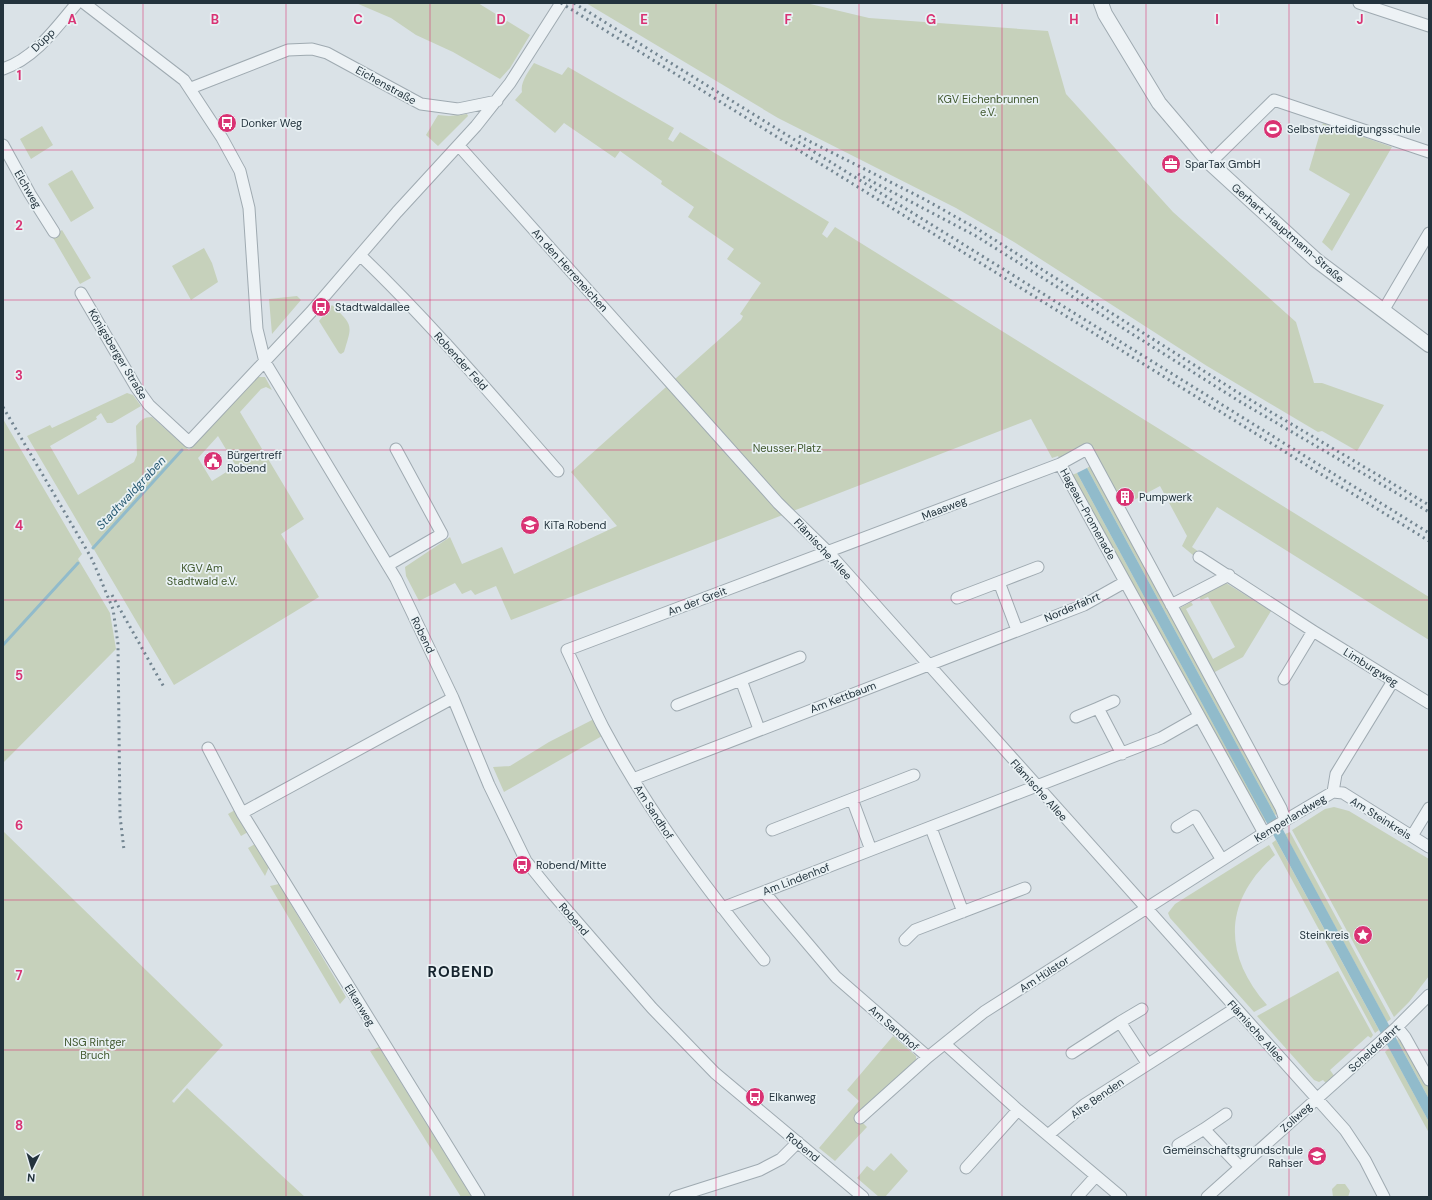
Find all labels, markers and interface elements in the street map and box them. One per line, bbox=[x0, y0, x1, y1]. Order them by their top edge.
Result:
text: A bbox=[67, 11, 77, 28]
text: B bbox=[211, 11, 219, 28]
text: C bbox=[353, 11, 363, 28]
text: D bbox=[496, 11, 506, 28]
text: E bbox=[640, 11, 648, 28]
text: F bbox=[784, 11, 792, 28]
text: G bbox=[926, 11, 936, 28]
text: H bbox=[1069, 11, 1079, 28]
text: I bbox=[1215, 11, 1219, 28]
text: J bbox=[1356, 11, 1364, 28]
street label: Düpp bbox=[28, 25, 58, 55]
street label: Eichenstraße bbox=[353, 63, 419, 107]
text: 1 bbox=[17, 67, 21, 84]
park label: KGV Eichenbrunnen e.V. bbox=[937, 92, 1039, 119]
bus stop icon: Donker Weg bbox=[216, 112, 238, 134]
place label: Donker Weg bbox=[241, 116, 302, 130]
sports icon: Selbstverteidigungsschule bbox=[1262, 118, 1284, 140]
place label: Selbstverteidigungsschule bbox=[1287, 122, 1421, 136]
office icon: SparTax GmbH bbox=[1160, 153, 1182, 175]
place label: SparTax GmbH bbox=[1185, 157, 1261, 171]
street label: Elchweg bbox=[11, 167, 45, 211]
street label: Gerhart-Hauptmann-Straße bbox=[1229, 180, 1347, 286]
text: 2 bbox=[15, 217, 23, 234]
street label: An den Herreneichen bbox=[529, 225, 611, 315]
bus stop icon: Stadtwaldallee bbox=[310, 296, 332, 318]
place label: Stadtwaldallee bbox=[335, 300, 410, 314]
street label: Königsberger Straße bbox=[85, 306, 151, 402]
street label: Robender Feld bbox=[431, 329, 491, 393]
text: 3 bbox=[15, 367, 23, 384]
park label: Neusser Platz bbox=[753, 441, 821, 455]
place label: Bürgertreff Robend bbox=[227, 448, 282, 475]
public building icon: Bürgertreff Robend bbox=[202, 450, 224, 472]
water label: Stadtwaldgraben bbox=[93, 453, 169, 533]
street label: Hageau-Promenade bbox=[1057, 466, 1119, 562]
building icon: Pumpwerk bbox=[1114, 486, 1136, 508]
place label: Pumpwerk bbox=[1139, 490, 1193, 504]
street label: Maasweg bbox=[920, 493, 968, 523]
school or university icon: KiTa Robend bbox=[519, 514, 541, 536]
street label: Flämische Allee bbox=[791, 515, 855, 583]
text: 4 bbox=[15, 517, 23, 534]
place label: KiTa Robend bbox=[544, 518, 607, 532]
park label: KGV Am Stadtwald e.V. bbox=[167, 561, 237, 588]
street label: An der Greit bbox=[666, 583, 728, 619]
street label: Norderfahrt bbox=[1042, 589, 1102, 625]
street label: Robend bbox=[408, 614, 438, 656]
street label: Limburgweg bbox=[1341, 645, 1401, 689]
text: 5 bbox=[15, 667, 23, 684]
street label: Am Kettbaum bbox=[808, 678, 878, 716]
street label: Flämische Allee bbox=[1007, 756, 1071, 824]
street label: Am Sandhof bbox=[631, 782, 677, 842]
street label: Kemperlandweg bbox=[1251, 791, 1329, 845]
street label: Am Steinkreis bbox=[1348, 794, 1414, 842]
text: 6 bbox=[15, 817, 23, 834]
bus stop icon: Robend/Mitte bbox=[511, 854, 533, 876]
place label: Robend/Mitte bbox=[536, 858, 607, 872]
street label: Am Lindenhof bbox=[760, 860, 832, 898]
street label: Robend bbox=[556, 900, 592, 938]
place icon: Steinkreis bbox=[1352, 924, 1374, 946]
place label: Steinkreis bbox=[1299, 928, 1349, 942]
street label: Am Hülstor bbox=[1017, 953, 1071, 995]
district label: ROBEND bbox=[427, 962, 495, 982]
text: 7 bbox=[16, 967, 23, 984]
street label: Elkanweg bbox=[342, 981, 378, 1029]
street label: Flämische Allee bbox=[1224, 997, 1288, 1065]
street label: Am Sandhof bbox=[866, 1002, 922, 1054]
street label: Scheldefahrt bbox=[1345, 1021, 1403, 1075]
park label: NSG Rintger Bruch bbox=[64, 1035, 126, 1062]
street label: Alte Benden bbox=[1068, 1075, 1126, 1121]
bus stop icon: Elkanweg bbox=[744, 1086, 766, 1108]
place label: Elkanweg bbox=[769, 1090, 816, 1104]
street label: Zollweg bbox=[1277, 1099, 1315, 1135]
text: 8 bbox=[15, 1117, 23, 1134]
street label: Robend bbox=[783, 1129, 823, 1165]
place label: Gemeinschaftsgrundschule Rahser bbox=[1163, 1143, 1303, 1170]
school or university icon: Gemeinschaftsgrundschule Rahser bbox=[1306, 1145, 1328, 1167]
north arrow bbox=[12, 1148, 52, 1188]
text: N bbox=[27, 1171, 36, 1185]

